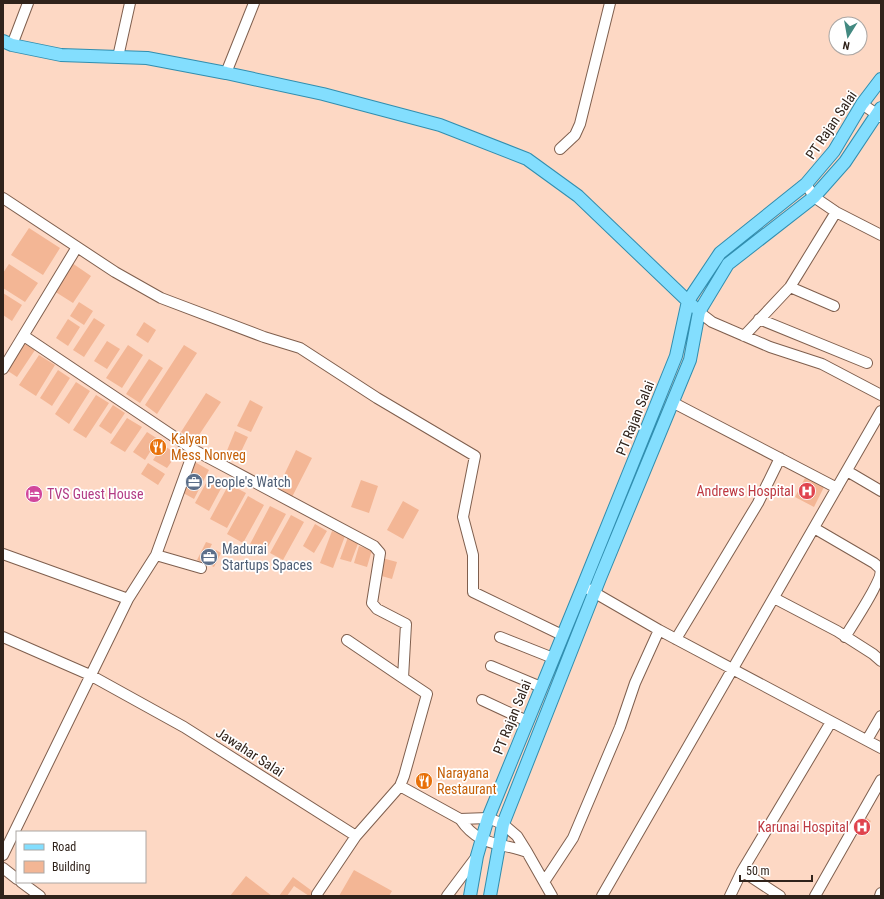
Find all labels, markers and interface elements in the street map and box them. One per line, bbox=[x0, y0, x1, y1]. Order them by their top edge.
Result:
north arrow bbox=[828, 16, 868, 56]
text: N bbox=[841, 38, 851, 52]
street label: PT Rajan Salai bbox=[802, 88, 860, 162]
street label: PT Rajan Salai bbox=[613, 378, 657, 458]
place label: Kalyan Mess Nonveg bbox=[171, 431, 246, 463]
restaurant icon: Kalyan Mess Nonveg bbox=[148, 437, 168, 457]
office icon: People's Watch bbox=[184, 472, 204, 492]
place label: People's Watch bbox=[207, 474, 291, 490]
hospital icon: Andrews Hospital bbox=[797, 481, 817, 501]
place label: Andrews Hospital bbox=[697, 483, 794, 499]
hotel icon: TVS Guest House bbox=[24, 484, 44, 504]
place label: TVS Guest House bbox=[47, 486, 144, 502]
place label: Madurai Startups Spaces bbox=[222, 541, 312, 573]
office icon: Madurai Startups Spaces bbox=[199, 547, 219, 567]
street label: PT Rajan Salai bbox=[490, 677, 534, 757]
street label: Jawahar Salai bbox=[213, 724, 287, 780]
place label: Narayana Restaurant bbox=[437, 765, 497, 797]
restaurant icon: Narayana Restaurant bbox=[414, 771, 434, 791]
hospital icon: Karunai Hospital bbox=[852, 817, 872, 837]
place label: Karunai Hospital bbox=[757, 819, 849, 835]
legend bbox=[16, 831, 146, 883]
text: Road bbox=[52, 840, 76, 854]
scale bar bbox=[740, 857, 812, 883]
text: Building bbox=[52, 860, 90, 874]
text: 50 m bbox=[746, 864, 770, 878]

